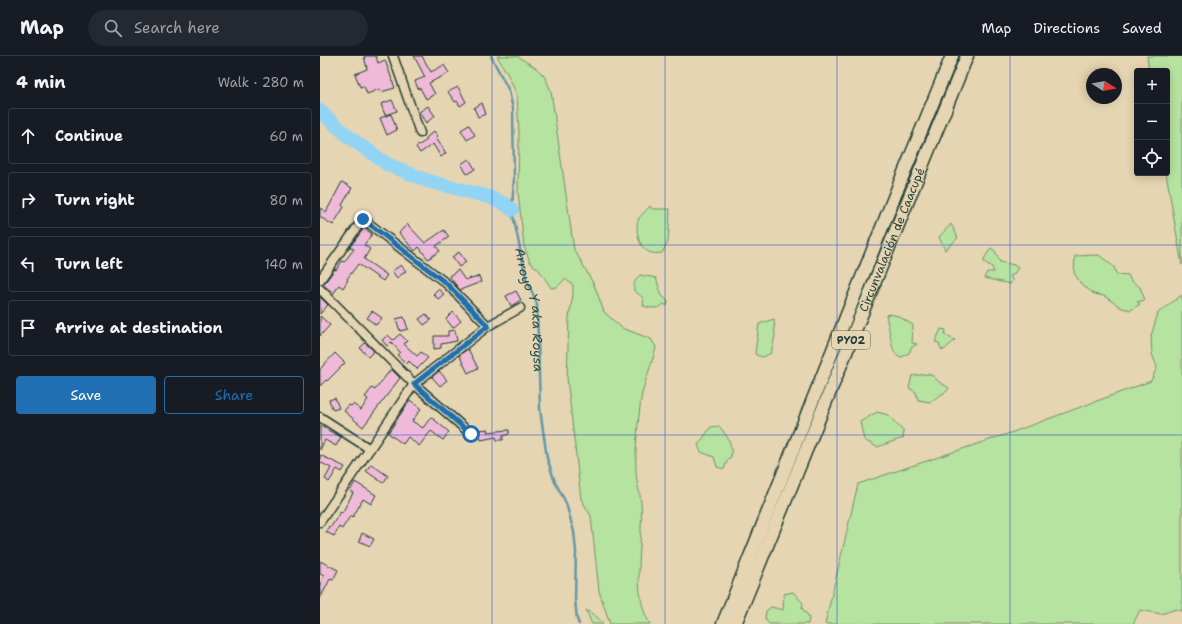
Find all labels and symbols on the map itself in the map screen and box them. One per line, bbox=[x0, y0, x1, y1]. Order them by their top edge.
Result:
north arrow bbox=[1086, 68, 1122, 104]
street label: Circunvalación de Caacupé bbox=[855, 165, 929, 314]
route end bbox=[354, 210, 372, 228]
water label: Arroyo Y aka Roysa bbox=[511, 246, 547, 372]
road number: PY02 bbox=[832, 331, 870, 349]
route start bbox=[462, 425, 480, 443]

